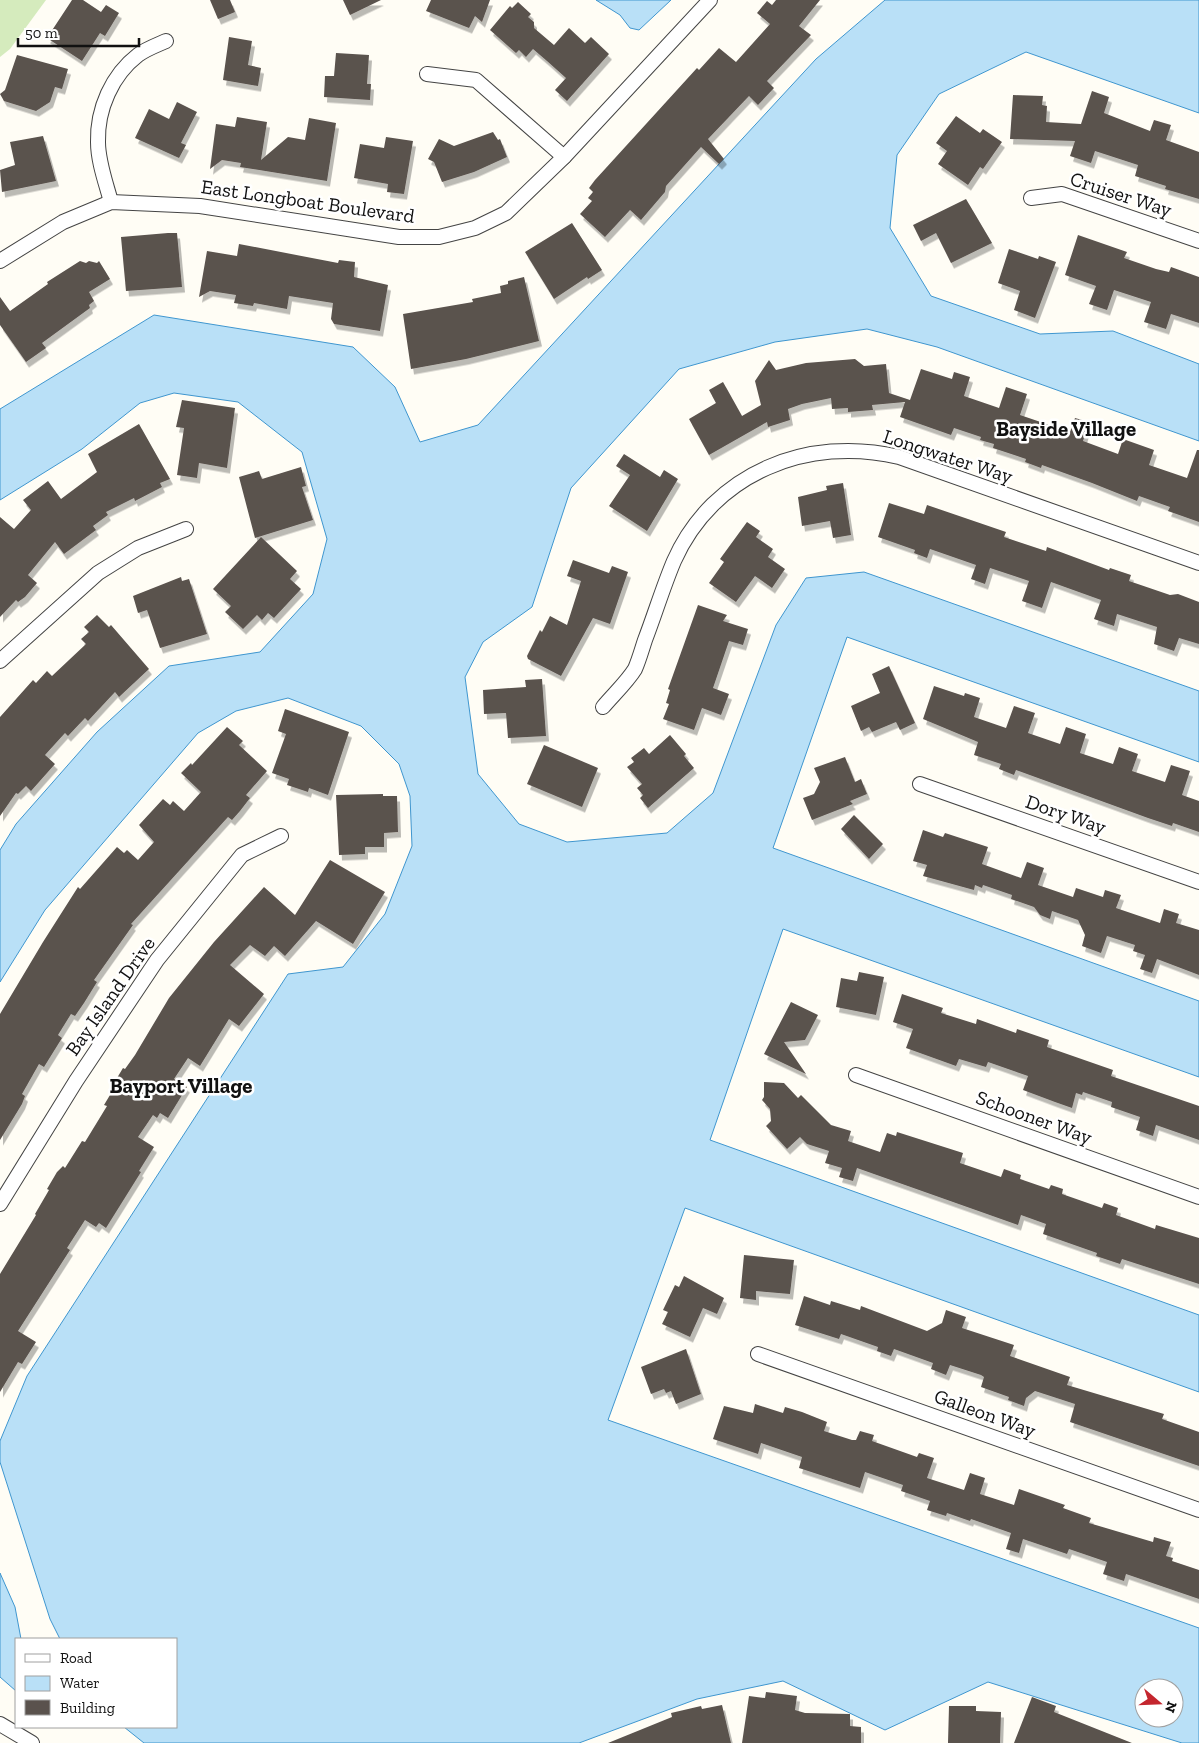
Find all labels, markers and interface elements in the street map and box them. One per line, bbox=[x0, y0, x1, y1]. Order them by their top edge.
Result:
scale bar bbox=[18, 15, 139, 47]
text: 50 m bbox=[25, 24, 58, 42]
street label: Cruiser Way bbox=[1067, 166, 1176, 222]
street label: East Longboat Boulevard bbox=[200, 174, 416, 228]
district label: Bayside Village bbox=[996, 416, 1136, 441]
street label: Longwater Way bbox=[880, 424, 1016, 488]
street label: Dory Way bbox=[1023, 789, 1110, 839]
street label: Bay Island Drive bbox=[60, 932, 160, 1060]
district label: Bayport Village bbox=[110, 1073, 253, 1098]
street label: Schooner Way bbox=[973, 1085, 1096, 1149]
street label: Galleon Way bbox=[931, 1384, 1040, 1443]
legend bbox=[15, 1638, 178, 1728]
text: Road bbox=[60, 1649, 93, 1667]
text: Water bbox=[60, 1674, 100, 1692]
north arrow bbox=[1134, 1678, 1184, 1728]
text: Building bbox=[60, 1699, 115, 1717]
text: N bbox=[1161, 1699, 1181, 1715]

